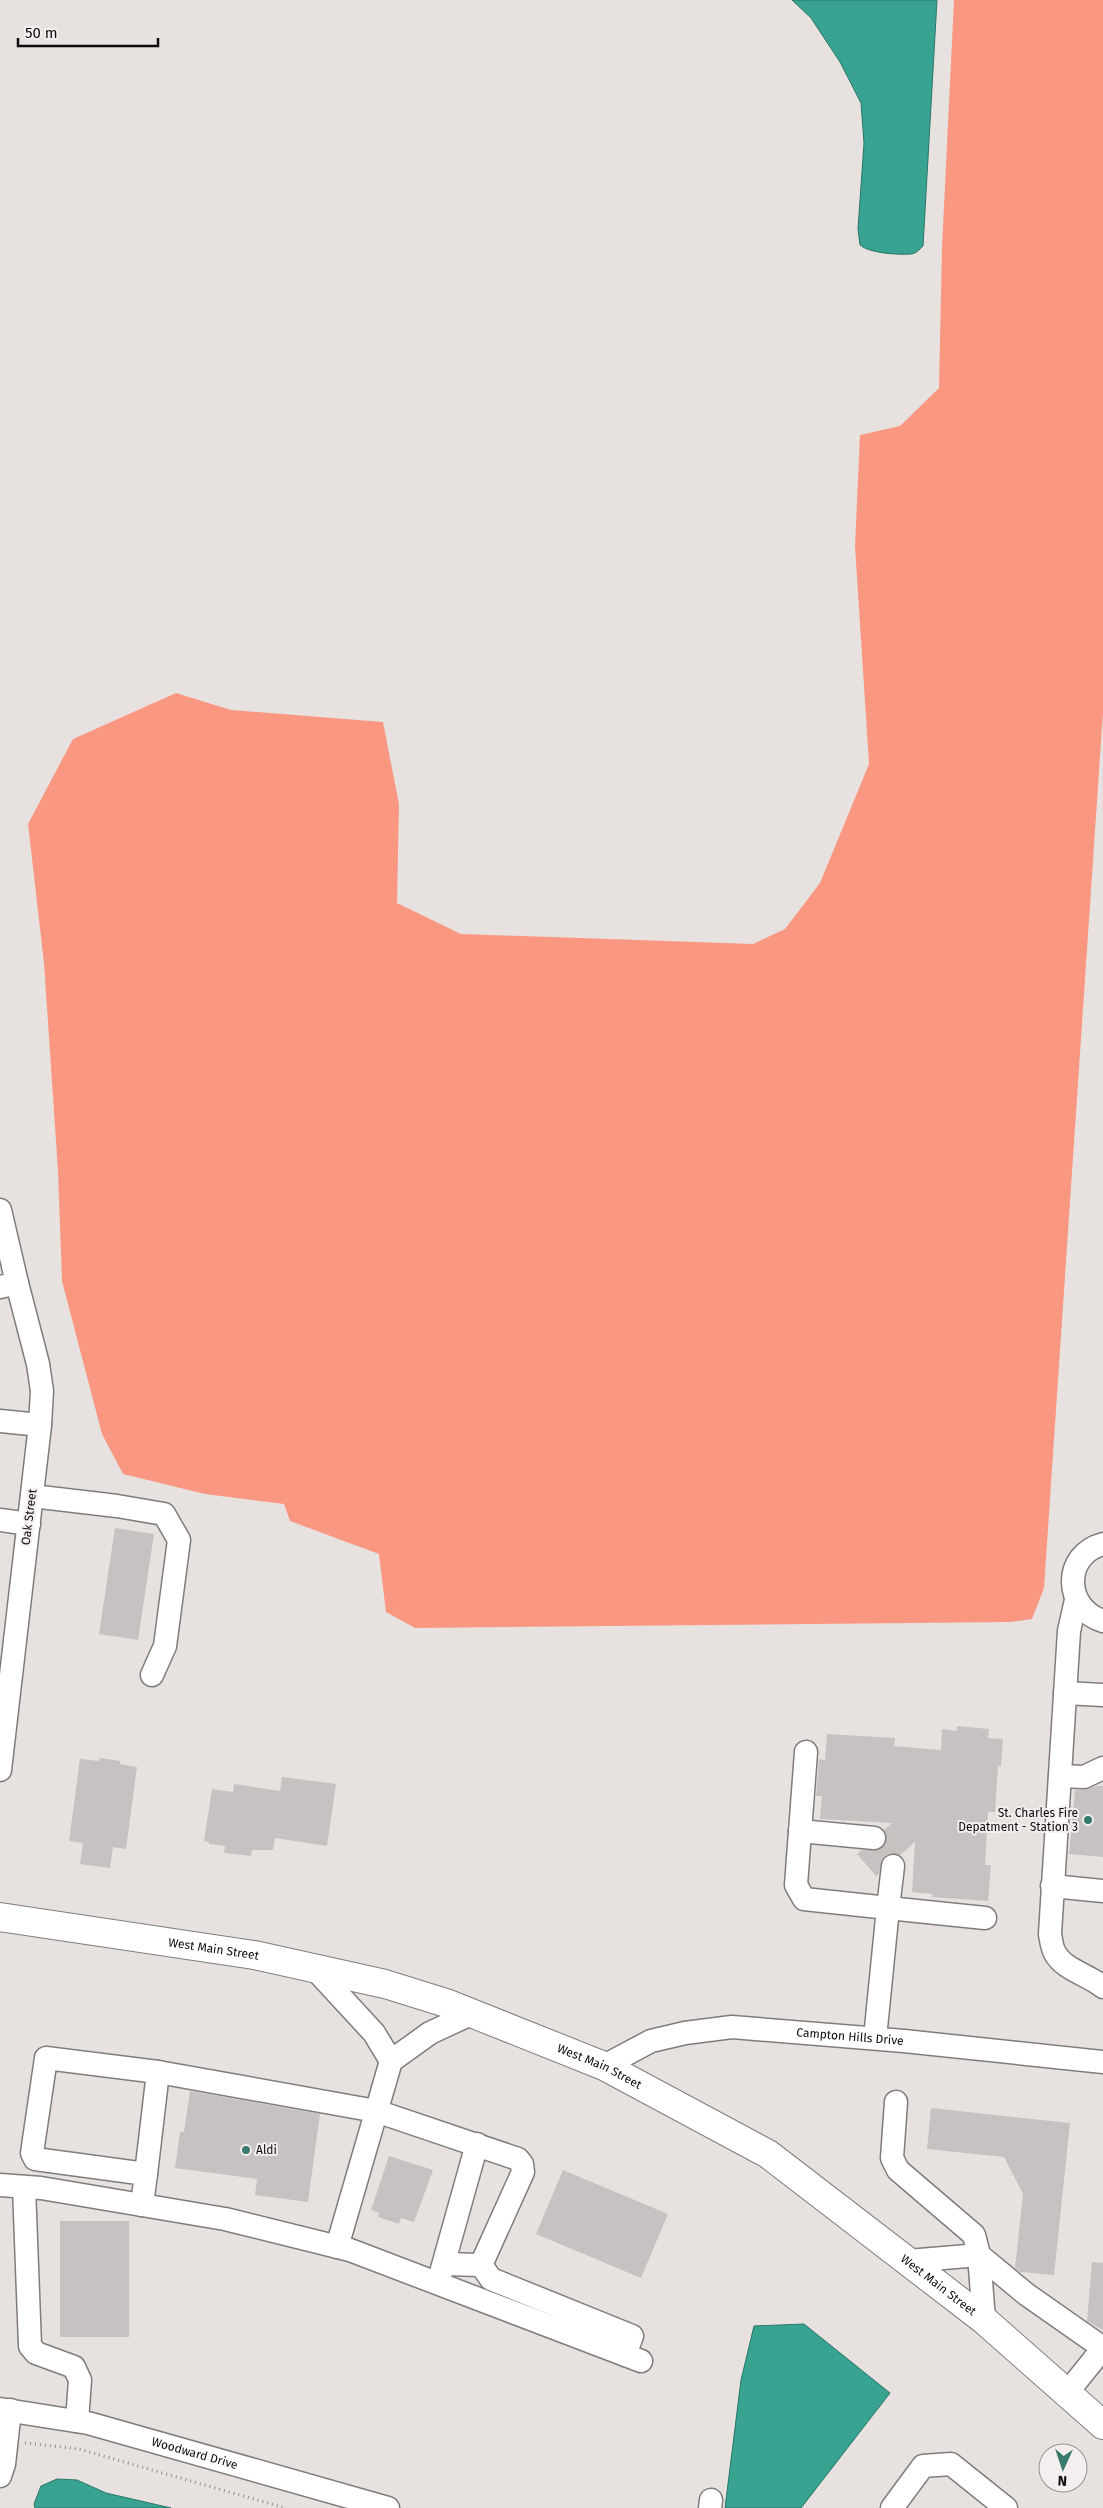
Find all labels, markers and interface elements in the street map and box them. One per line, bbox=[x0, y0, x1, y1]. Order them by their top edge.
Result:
scale bar bbox=[18, 15, 158, 47]
text: 50 m bbox=[25, 24, 58, 42]
street label: Oak Street bbox=[19, 1487, 39, 1546]
place label: St. Charles Fire Depatment - Station 3 bbox=[958, 1806, 1078, 1834]
marker: St. Charles Fire Depatment - Station 3 bbox=[1082, 1814, 1094, 1826]
street label: West Main Street bbox=[167, 1935, 261, 1963]
street label: Campton Hills Drive bbox=[796, 2025, 904, 2048]
street label: West Main Street bbox=[555, 2041, 645, 2092]
place label: Aldi bbox=[256, 2143, 277, 2157]
marker: Aldi bbox=[240, 2144, 252, 2156]
street label: West Main Street bbox=[898, 2251, 979, 2319]
street label: Woodward Drive bbox=[150, 2434, 239, 2472]
north arrow bbox=[1038, 2443, 1088, 2493]
text: N bbox=[1057, 2472, 1067, 2489]

